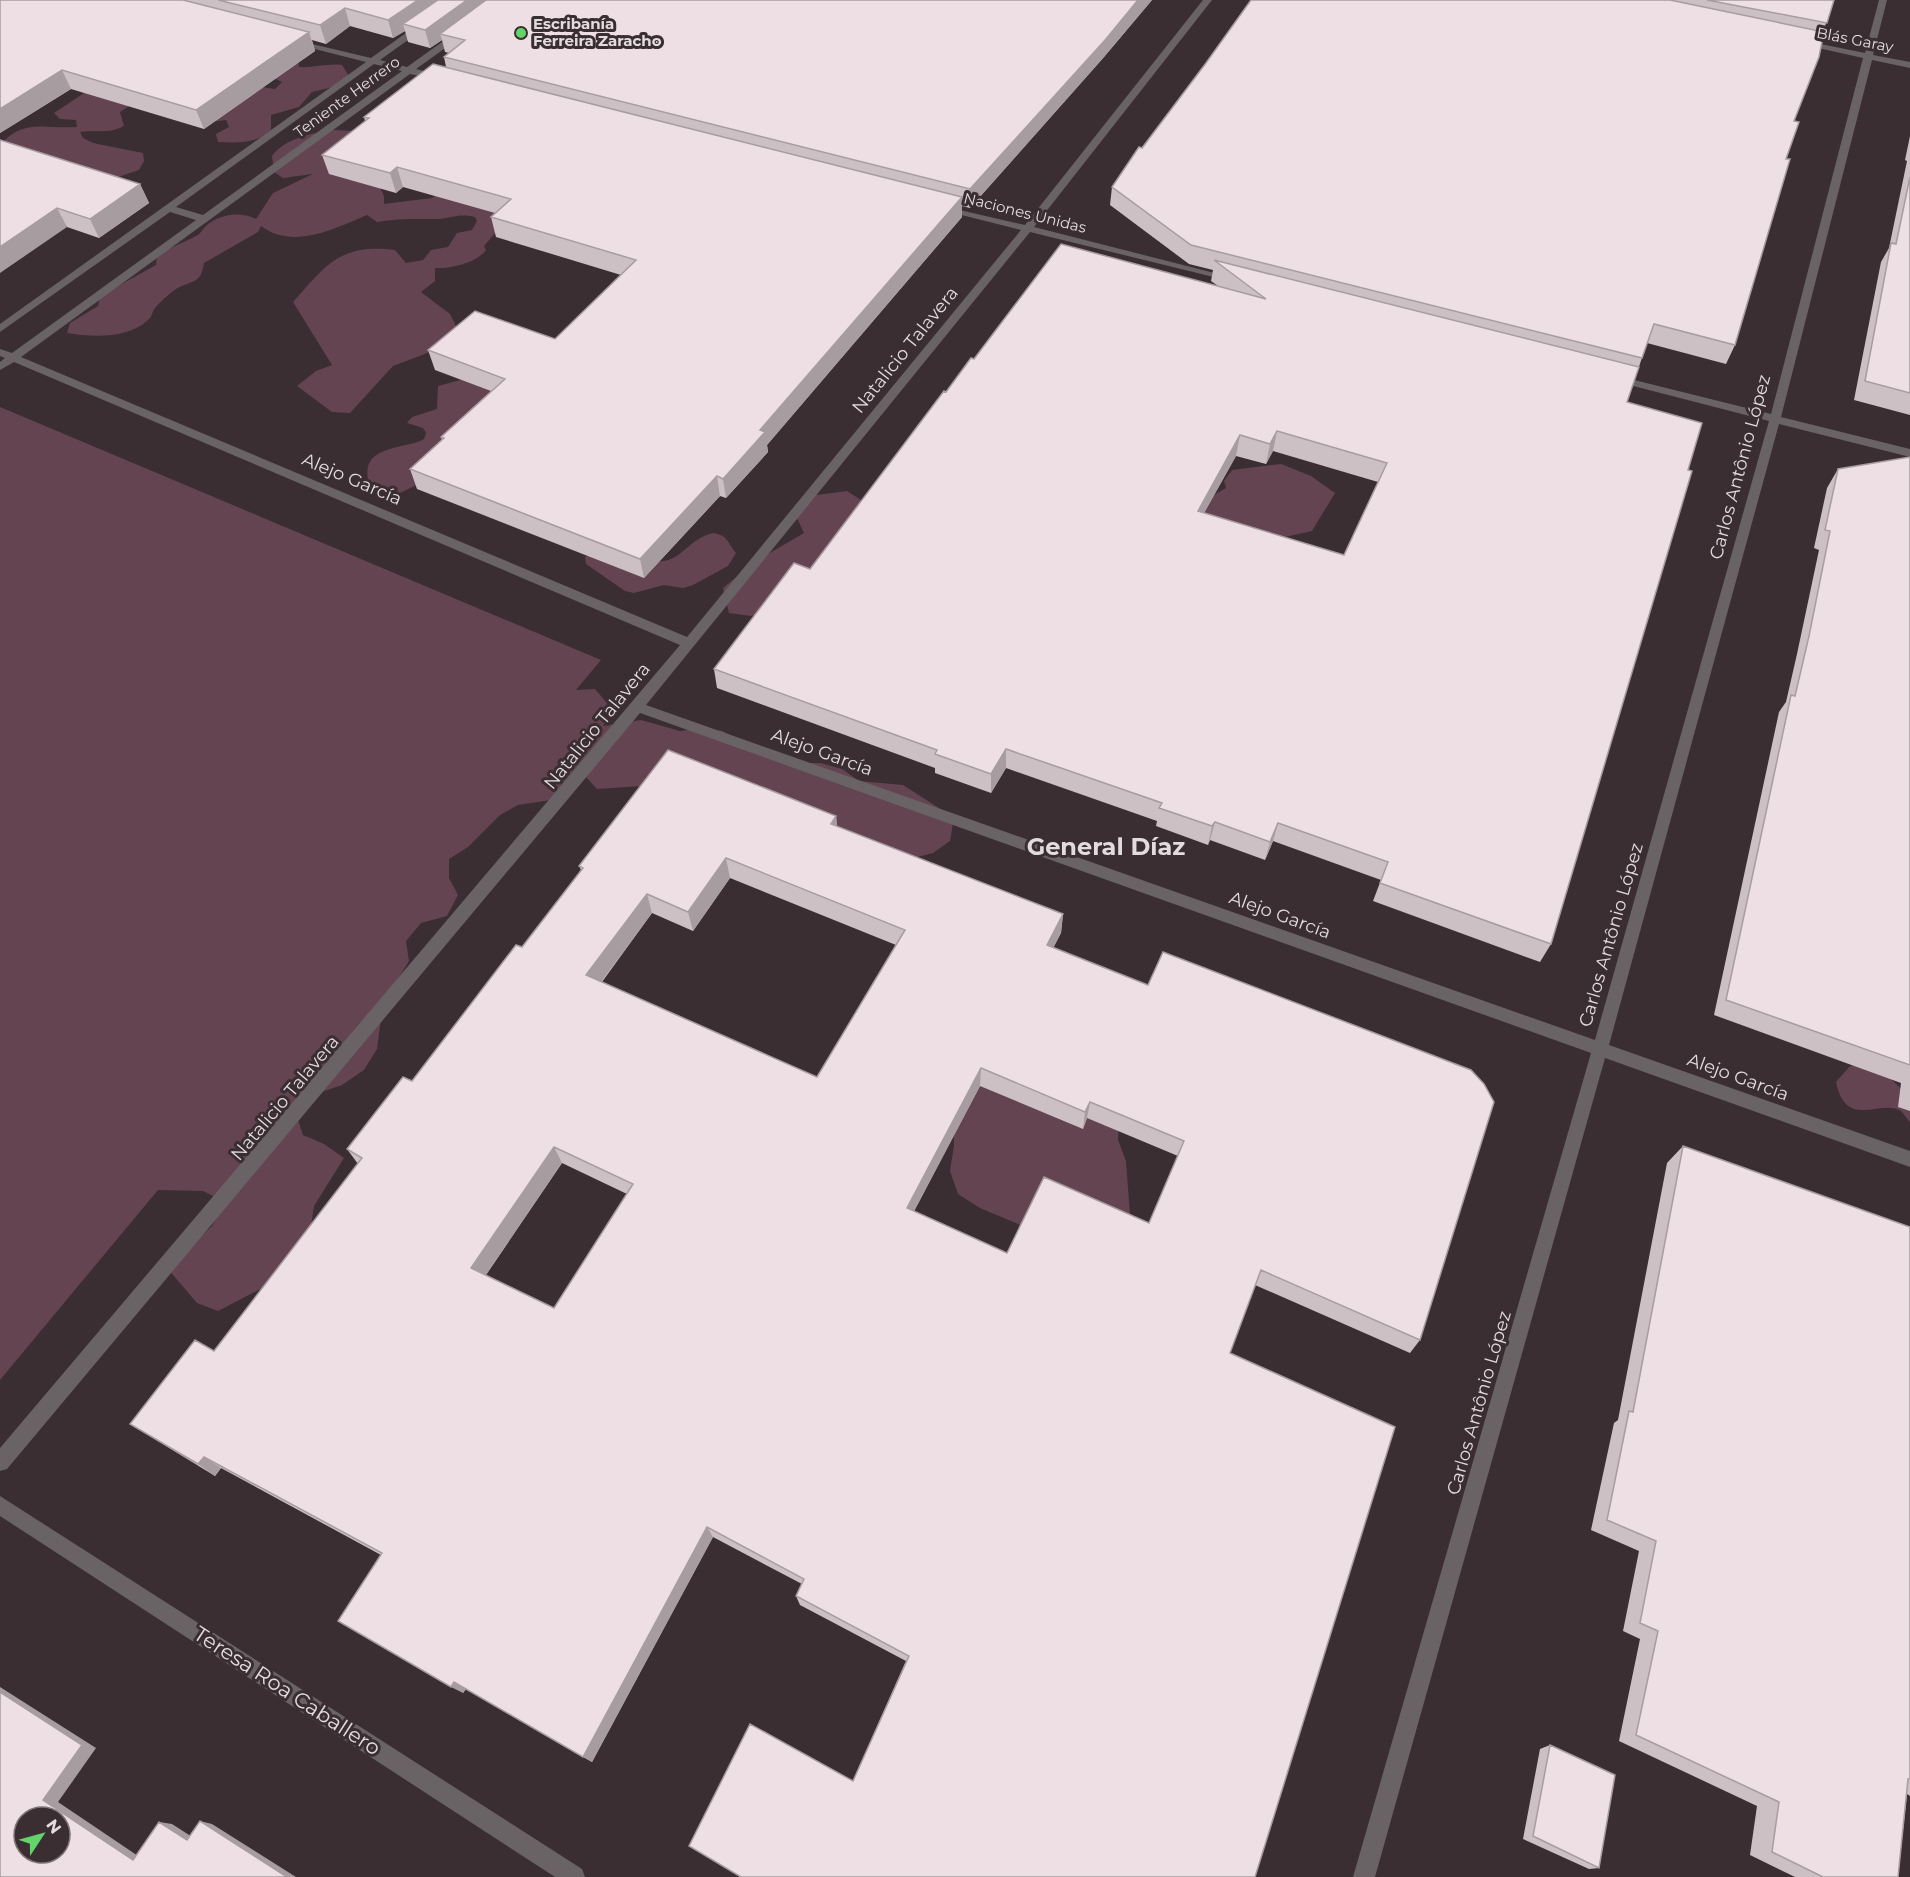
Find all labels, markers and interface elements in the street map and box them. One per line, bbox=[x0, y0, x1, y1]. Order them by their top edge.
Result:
place label: Escribanía Ferreira Zaracho bbox=[533, 14, 662, 50]
street label: Blás Garay bbox=[1815, 23, 1896, 56]
marker: Escribanía Ferreira Zaracho bbox=[514, 26, 528, 40]
street label: Teniente Herrero bbox=[290, 52, 403, 141]
street label: Naciones Unidas bbox=[962, 188, 1088, 237]
street label: Natalicio Talavera bbox=[847, 282, 963, 418]
street label: Carlos Antônio López bbox=[1705, 372, 1775, 562]
street label: Alejo García bbox=[299, 448, 405, 510]
street label: Natalicio Talavera bbox=[539, 658, 655, 794]
street label: Alejo García bbox=[768, 723, 876, 781]
district label: General Díaz bbox=[1027, 832, 1185, 861]
street label: Carlos Antônio López bbox=[1574, 841, 1648, 1029]
street label: Alejo García bbox=[1226, 886, 1334, 944]
street label: Natalicio Talavera bbox=[226, 1031, 344, 1165]
street label: Alejo García bbox=[1684, 1048, 1792, 1106]
street label: Carlos Antônio López bbox=[1442, 1309, 1516, 1497]
street label: Teresa Roa Caballero bbox=[189, 1621, 385, 1760]
north arrow bbox=[12, 1805, 72, 1865]
text: N bbox=[42, 1816, 65, 1837]

